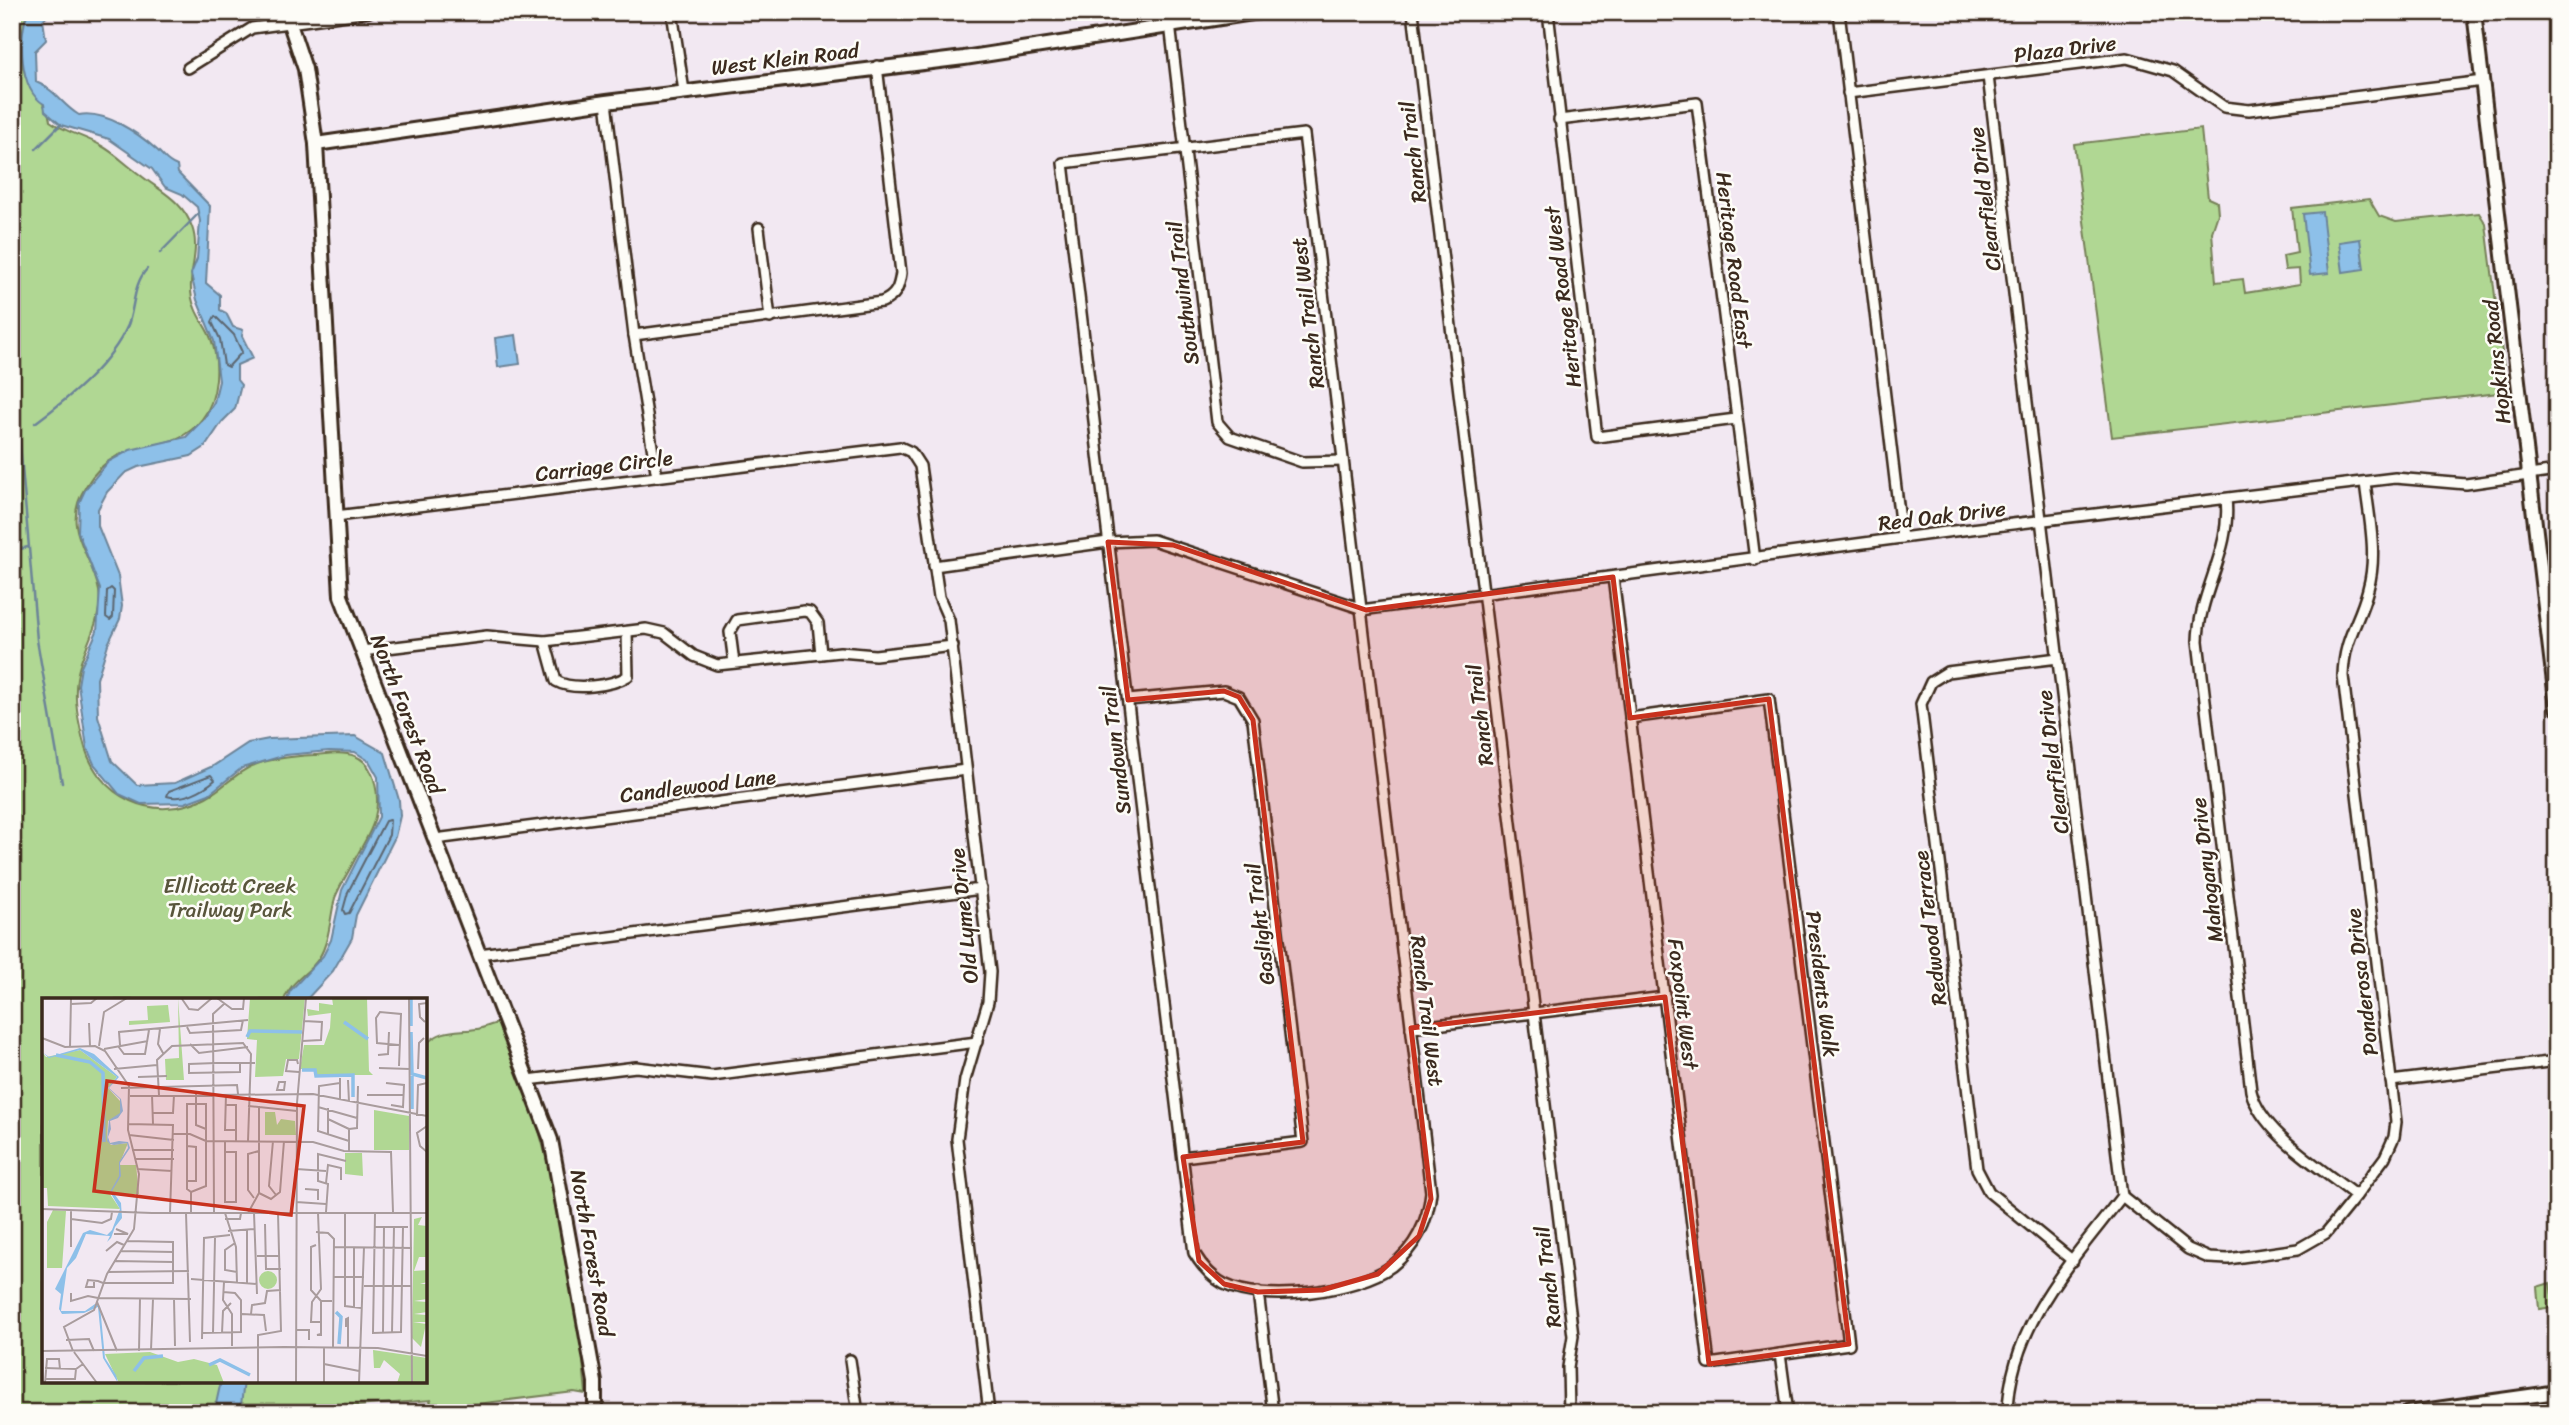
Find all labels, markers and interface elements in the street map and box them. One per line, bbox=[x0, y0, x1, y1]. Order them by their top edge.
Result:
street label: Plaza Drive bbox=[2012, 24, 2119, 74]
street label: West Klein Road bbox=[709, 31, 863, 87]
street label: Ranch Trail bbox=[1388, 98, 1438, 205]
street label: Clearfield Drive bbox=[1957, 125, 2013, 273]
street label: Heritage Road East bbox=[1704, 170, 1764, 352]
street label: Heritage Road West bbox=[1533, 203, 1593, 390]
street label: Southwind Trail bbox=[1155, 218, 1211, 367]
street label: Ranch Trail West bbox=[1280, 235, 1336, 391]
street label: Hopkins Road bbox=[2471, 296, 2522, 426]
street label: Carriage Circle bbox=[533, 439, 675, 493]
street label: Red Oak Drive bbox=[1876, 489, 2008, 543]
street label: North Forest Road bbox=[359, 628, 456, 801]
street label: Ranch Trail bbox=[1455, 661, 1505, 768]
street label: Sundown Trail bbox=[1089, 682, 1143, 817]
street label: Clearfield Drive bbox=[2025, 688, 2081, 836]
street label: Candlewood Lane bbox=[618, 758, 778, 814]
street label: Mahogany Drive bbox=[2179, 795, 2235, 945]
street label: Old Lyme Drive bbox=[938, 846, 990, 986]
street label: Redwood Terrace bbox=[1902, 848, 1958, 1008]
street label: Gaslight Trail bbox=[1234, 860, 1286, 987]
park label: Elllicott Creek Trailway Park bbox=[163, 867, 297, 929]
street label: Ponderosa Drive bbox=[2334, 906, 2390, 1058]
street label: Presidents Walk bbox=[1794, 909, 1850, 1059]
street label: Ranch Trail West bbox=[1399, 933, 1455, 1089]
street label: Foxpoint West bbox=[1656, 936, 1710, 1073]
inset map bbox=[42, 998, 427, 1383]
street label: North Forest Road bbox=[559, 1167, 626, 1341]
street label: Ranch Trail bbox=[1523, 1223, 1573, 1330]

